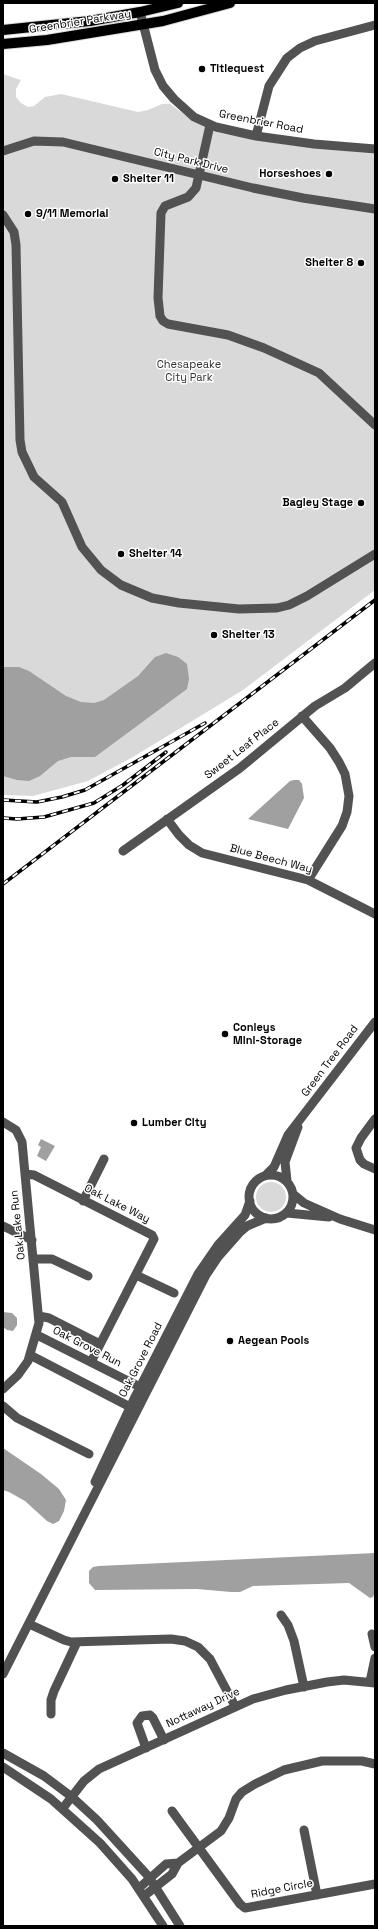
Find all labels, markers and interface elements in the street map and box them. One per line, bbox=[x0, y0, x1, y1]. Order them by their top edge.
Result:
street label: Greenbrier Parkway bbox=[28, 7, 132, 37]
place label: Titlequest bbox=[210, 62, 264, 76]
marker: Titlequest bbox=[197, 64, 207, 74]
street label: Greenbrier Road bbox=[218, 107, 304, 137]
street label: City Park Drive bbox=[152, 145, 230, 177]
place label: Horseshoes bbox=[259, 167, 321, 181]
marker: Horseshoes bbox=[324, 169, 334, 179]
place label: Shelter 11 bbox=[123, 172, 174, 186]
marker: Shelter 11 bbox=[110, 174, 120, 184]
place label: 9/11 Memorial bbox=[36, 207, 109, 221]
marker: 9/11 Memorial bbox=[23, 209, 33, 219]
place label: Shelter 8 bbox=[305, 256, 353, 270]
marker: Shelter 8 bbox=[356, 258, 366, 268]
park label: Chesapeake City Park bbox=[157, 358, 221, 384]
place label: Bagley Stage bbox=[282, 496, 353, 510]
marker: Bagley Stage bbox=[356, 498, 366, 508]
place label: Shelter 14 bbox=[129, 547, 182, 561]
marker: Shelter 14 bbox=[116, 549, 126, 559]
place label: Shelter 13 bbox=[222, 628, 275, 642]
marker: Shelter 13 bbox=[209, 630, 219, 640]
street label: Sweet Leaf Place bbox=[202, 716, 282, 782]
street label: Blue Beech Way bbox=[228, 842, 314, 876]
place label: Conleys Mini-Storage bbox=[233, 1021, 302, 1047]
street label: Green Tree Road bbox=[299, 1023, 361, 1099]
marker: Conleys Mini-Storage bbox=[220, 1029, 230, 1039]
place label: Lumber City bbox=[142, 1116, 206, 1130]
marker: Lumber City bbox=[129, 1118, 139, 1128]
street label: Oak Lake Way bbox=[82, 1182, 152, 1226]
street label: Oak Lake Run bbox=[8, 1189, 28, 1261]
street label: Oak Grove Road bbox=[116, 1320, 166, 1400]
street label: Oak Grove Run bbox=[50, 1324, 124, 1370]
place label: Aegean Pools bbox=[238, 1334, 309, 1348]
marker: Aegean Pools bbox=[225, 1336, 235, 1346]
street label: Nottaway Drive bbox=[164, 1685, 242, 1731]
street label: Ridge Circle bbox=[250, 1877, 314, 1901]

